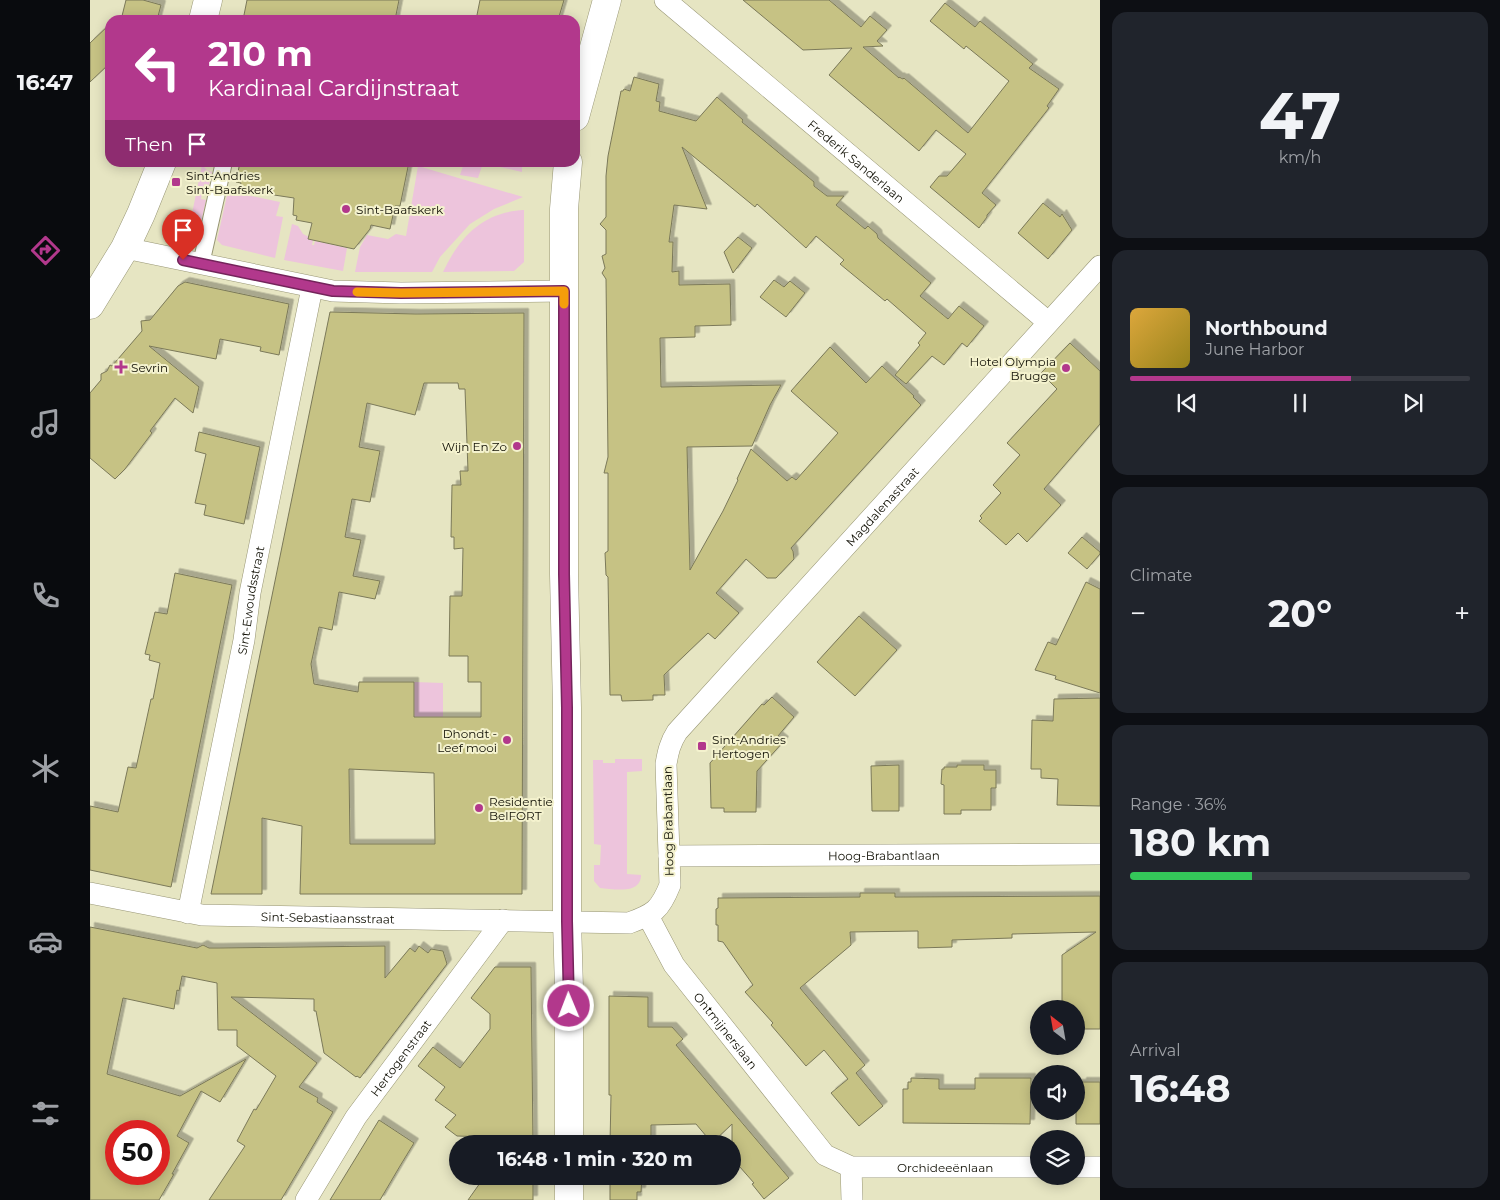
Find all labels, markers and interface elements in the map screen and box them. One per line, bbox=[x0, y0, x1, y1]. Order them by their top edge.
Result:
text: 210 m bbox=[208, 32, 313, 75]
icon: left bbox=[125, 35, 190, 100]
text: 16:47 bbox=[17, 69, 73, 96]
text: Kardinaal Cardijnstraat bbox=[208, 75, 459, 102]
text: 47 bbox=[1259, 76, 1341, 155]
street label: Frederik Sanderlaan bbox=[805, 116, 908, 206]
icon: arrive bbox=[183, 130, 211, 158]
text: Then bbox=[125, 133, 173, 156]
text: km/h bbox=[1279, 148, 1321, 167]
place label: Sint-Andries Sint-Baafskerk bbox=[186, 168, 274, 197]
marker: Sint-Andries Sint-Baafskerk bbox=[170, 176, 182, 188]
place label: Sint-Baafskerk bbox=[356, 202, 444, 217]
marker: Sint-Baafskerk bbox=[340, 203, 352, 215]
pin bbox=[162, 209, 204, 260]
icon: arrive bbox=[169, 216, 197, 244]
icon: directions bbox=[28, 233, 63, 268]
text: Northbound bbox=[1205, 317, 1328, 340]
text: June Harbor bbox=[1205, 340, 1304, 359]
place label: Hotel Olympia Brugge bbox=[970, 354, 1056, 383]
place label: Sevrin bbox=[131, 360, 168, 375]
marker: Sevrin bbox=[115, 361, 127, 373]
marker: Hotel Olympia Brugge bbox=[1060, 362, 1072, 374]
icon: previous bbox=[1173, 389, 1201, 417]
icon: pause bbox=[1286, 389, 1314, 417]
icon: next bbox=[1399, 389, 1427, 417]
icon: music bbox=[28, 406, 63, 441]
place label: Wijn En Zo bbox=[442, 439, 507, 454]
marker: Wijn En Zo bbox=[511, 440, 523, 452]
street label: Magdalenastraat bbox=[842, 463, 922, 549]
street label: Sint-Ewoudsstraat bbox=[234, 544, 267, 656]
text: Climate bbox=[1130, 566, 1192, 585]
icon: phone bbox=[28, 578, 63, 613]
text: 20° bbox=[1268, 590, 1332, 637]
text: − bbox=[1130, 596, 1146, 630]
text: + bbox=[1454, 596, 1470, 630]
place label: Dhondt - Leef mooi bbox=[437, 726, 497, 755]
place label: Sint-Andries Hertogen bbox=[712, 732, 786, 761]
marker: Dhondt - Leef mooi bbox=[501, 734, 513, 746]
marker: Sint-Andries Hertogen bbox=[696, 740, 708, 752]
icon: climate bbox=[28, 751, 63, 786]
street label: Hoog Brabantlaan bbox=[660, 766, 676, 876]
place label: Residentie BelFORT bbox=[489, 794, 553, 823]
text: Range · 36% bbox=[1130, 795, 1227, 814]
marker: Residentie BelFORT bbox=[473, 802, 485, 814]
text: 180 km bbox=[1130, 819, 1271, 866]
street label: Hoog-Brabantlaan bbox=[828, 847, 940, 863]
street label: Sint-Sebastiaansstraat bbox=[261, 909, 395, 926]
icon: car bbox=[28, 924, 63, 959]
position arrow bbox=[542, 979, 594, 1031]
street label: Ontmijnerslaan bbox=[691, 989, 761, 1072]
north arrow bbox=[1030, 1000, 1085, 1055]
map controls bbox=[1030, 1000, 1085, 1185]
street label: Hertogenstraat bbox=[367, 1016, 434, 1099]
text: Arrival bbox=[1130, 1041, 1180, 1060]
button: sound bbox=[1030, 1065, 1085, 1120]
text: 16:48 bbox=[1130, 1065, 1231, 1112]
icon: filters bbox=[28, 1096, 63, 1131]
speed limit sign: 50 bbox=[105, 1120, 170, 1185]
button: layers bbox=[1030, 1130, 1085, 1185]
text: 16:48 · 1 min · 320 m bbox=[497, 1148, 693, 1171]
street label: Orchideeënlaan bbox=[897, 1160, 993, 1175]

